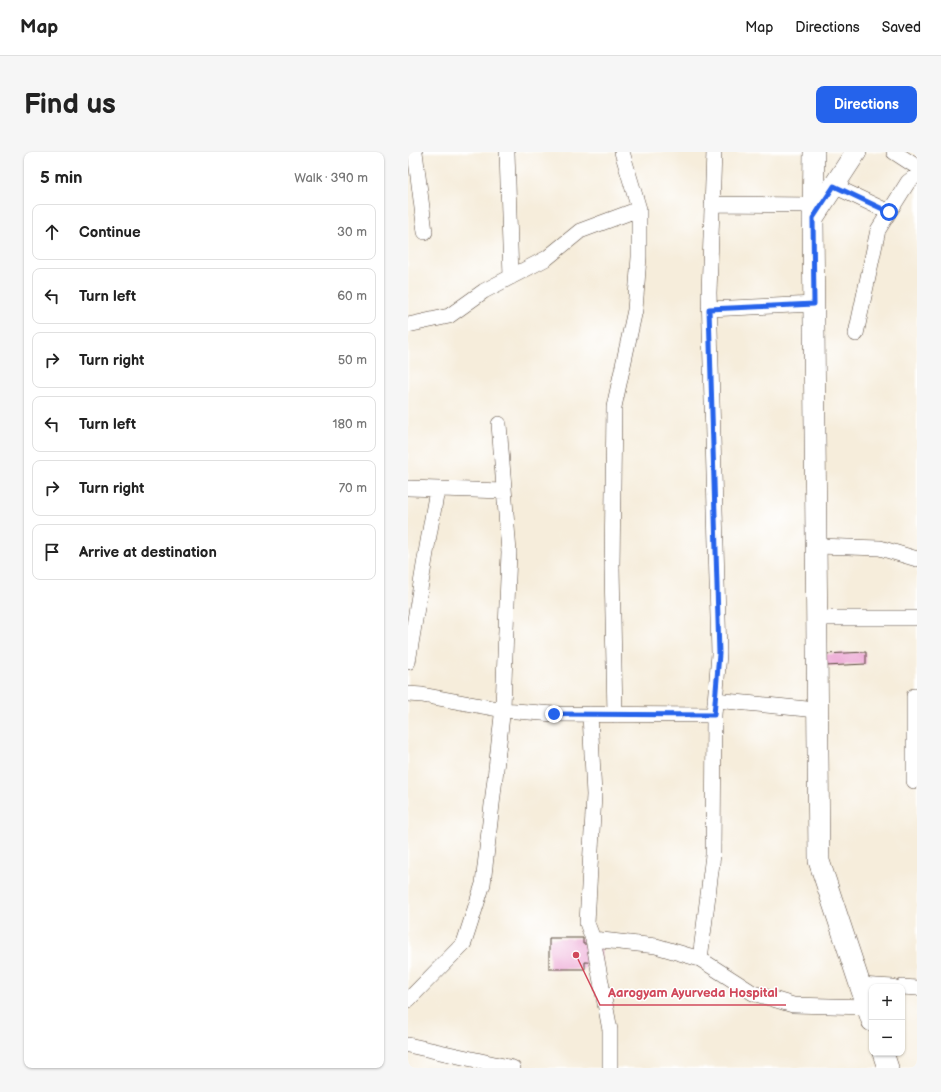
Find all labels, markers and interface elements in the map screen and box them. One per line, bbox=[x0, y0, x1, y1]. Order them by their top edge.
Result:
text: Map bbox=[20, 16, 58, 39]
text: Map bbox=[745, 19, 773, 36]
text: Directions bbox=[795, 19, 860, 36]
text: Saved bbox=[882, 19, 921, 36]
button: Directions bbox=[816, 86, 917, 123]
text: Find us bbox=[24, 88, 116, 121]
text: 5 min bbox=[40, 168, 83, 188]
text: Walk · 390 m bbox=[294, 170, 368, 186]
route start bbox=[880, 203, 898, 221]
icon: ahead bbox=[41, 221, 63, 243]
text: Continue bbox=[79, 223, 141, 242]
text: 30 m bbox=[337, 224, 367, 240]
icon: left bbox=[41, 285, 63, 307]
text: Turn left bbox=[79, 287, 136, 306]
text: 60 m bbox=[337, 288, 367, 304]
icon: right bbox=[41, 349, 63, 371]
text: Turn right bbox=[79, 351, 144, 370]
text: 50 m bbox=[338, 352, 367, 368]
icon: left bbox=[41, 413, 63, 435]
text: Turn left bbox=[79, 415, 136, 434]
text: 180 m bbox=[332, 416, 367, 432]
icon: right bbox=[41, 477, 63, 499]
text: Turn right bbox=[79, 479, 144, 498]
text: 70 m bbox=[339, 480, 367, 496]
icon: arrive bbox=[41, 541, 63, 563]
text: Arrive at destination bbox=[79, 543, 217, 562]
route end bbox=[545, 705, 563, 723]
callout: Aarogyam Ayurveda Hospital bbox=[600, 980, 786, 1005]
map controls bbox=[869, 984, 905, 1056]
button: + bbox=[869, 984, 905, 1020]
text: Aarogyam Ayurveda Hospital bbox=[607, 985, 778, 1001]
button: − bbox=[869, 1020, 905, 1056]

